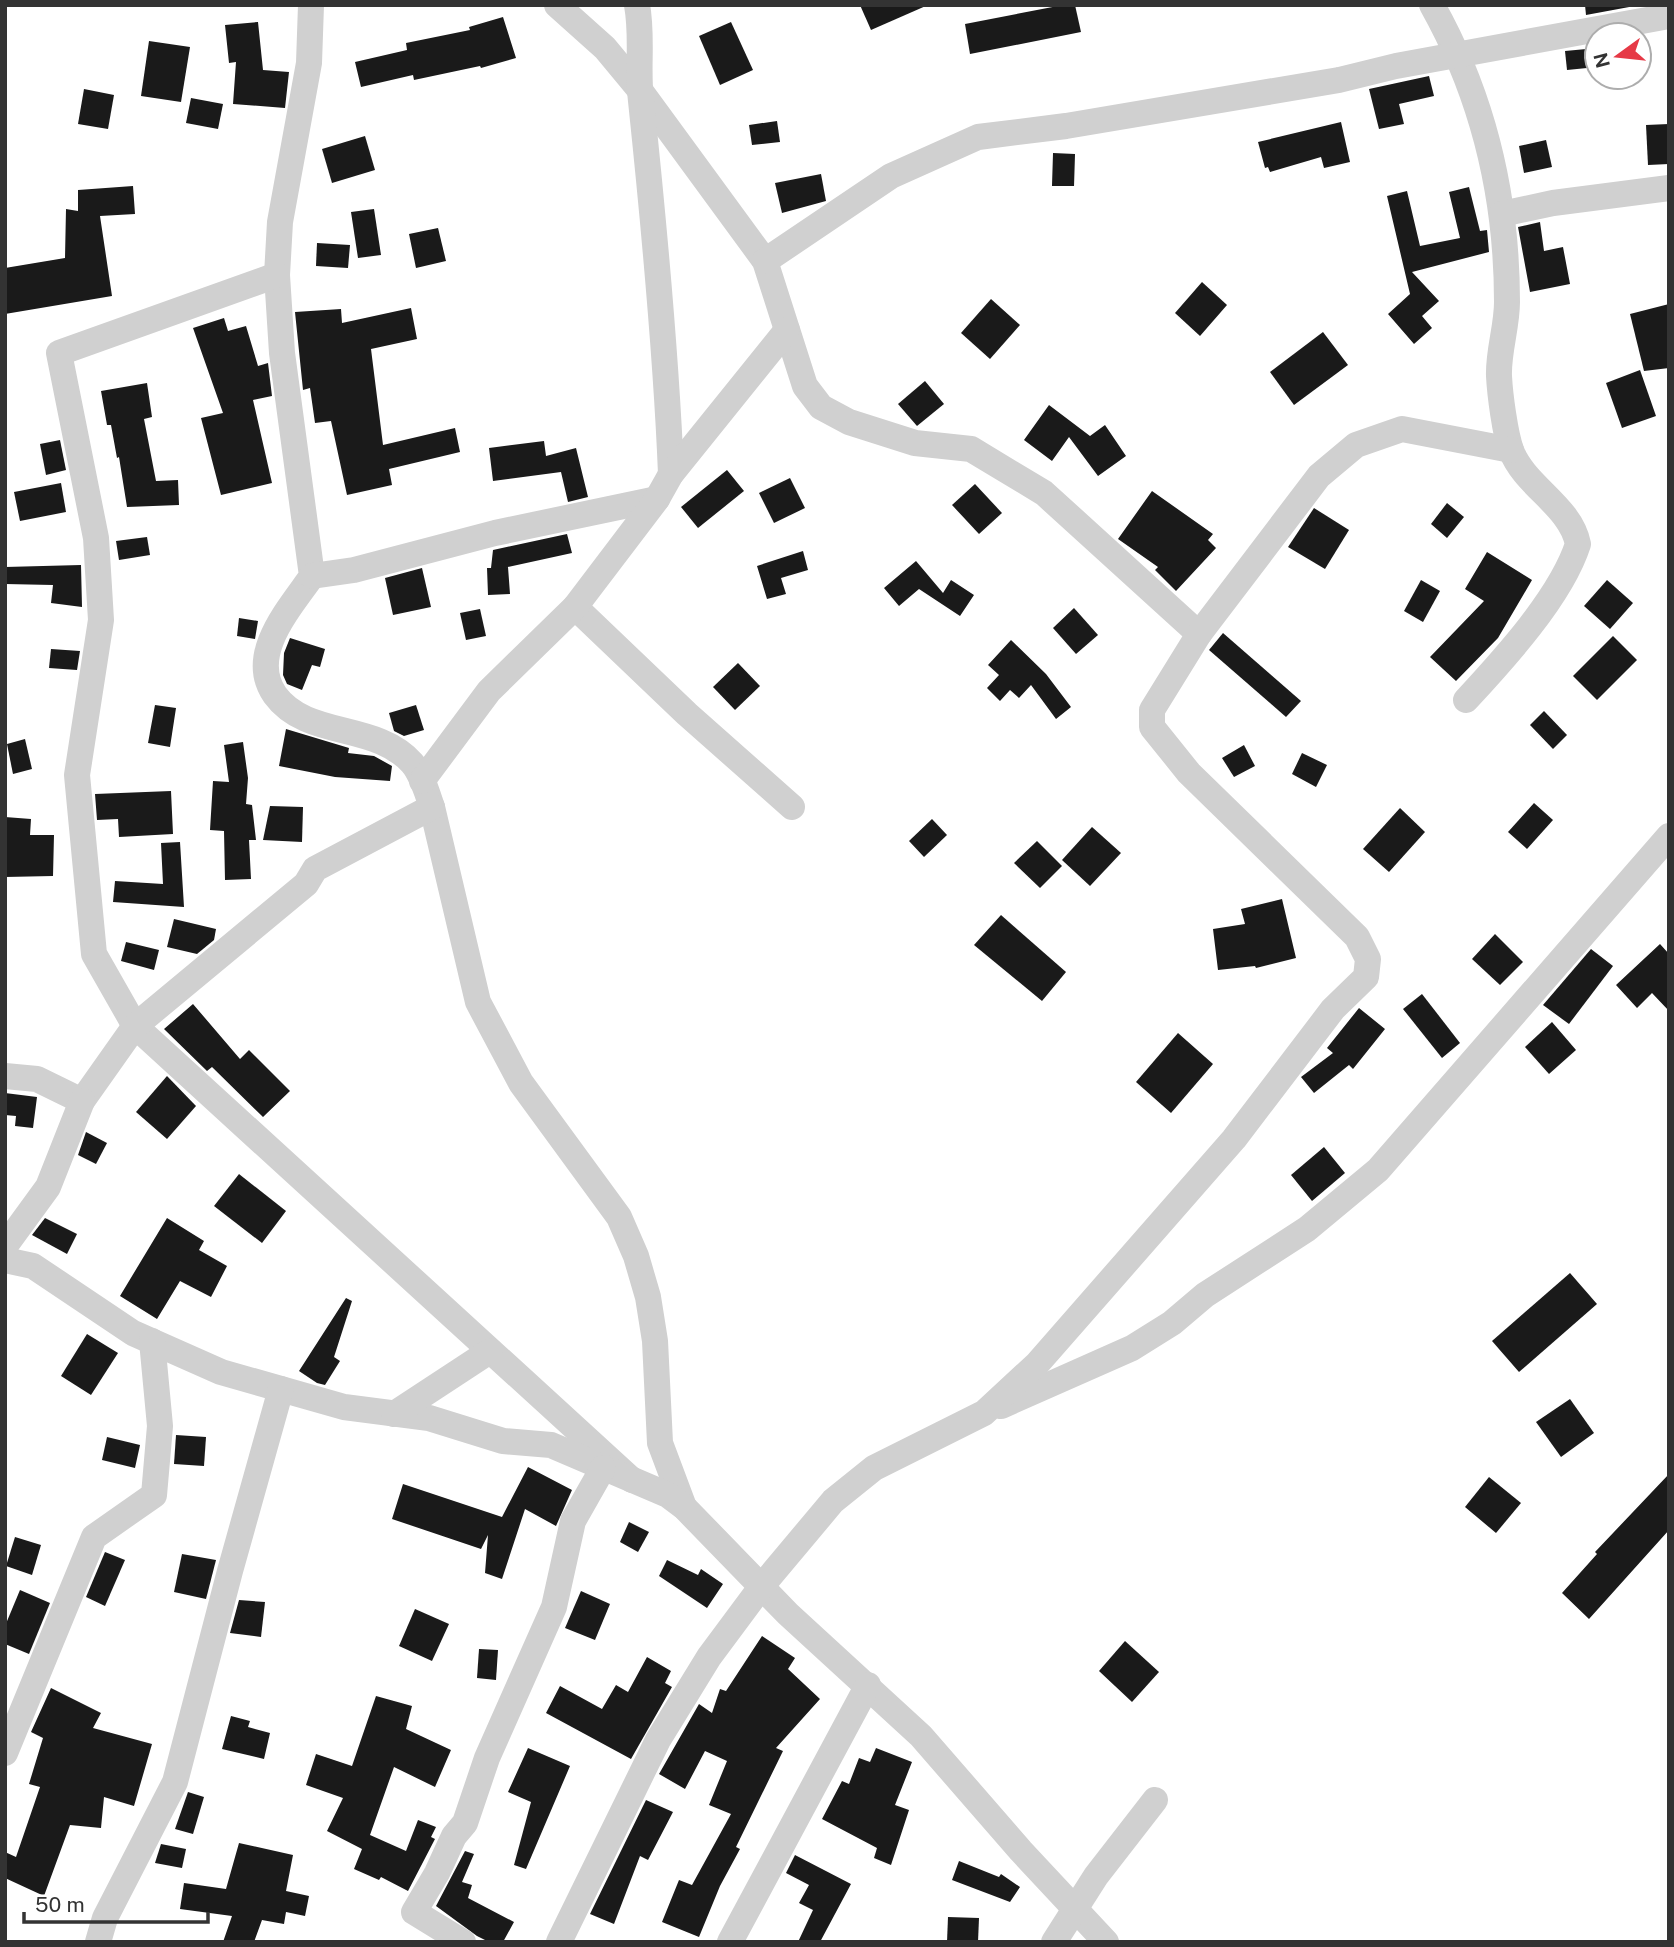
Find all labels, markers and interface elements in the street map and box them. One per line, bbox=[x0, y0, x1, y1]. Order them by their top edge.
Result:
north arrow bbox=[1583, 21, 1653, 91]
text: N bbox=[1589, 50, 1614, 70]
scale bar bbox=[24, 1881, 208, 1925]
text: 50 m bbox=[35, 1892, 85, 1917]

